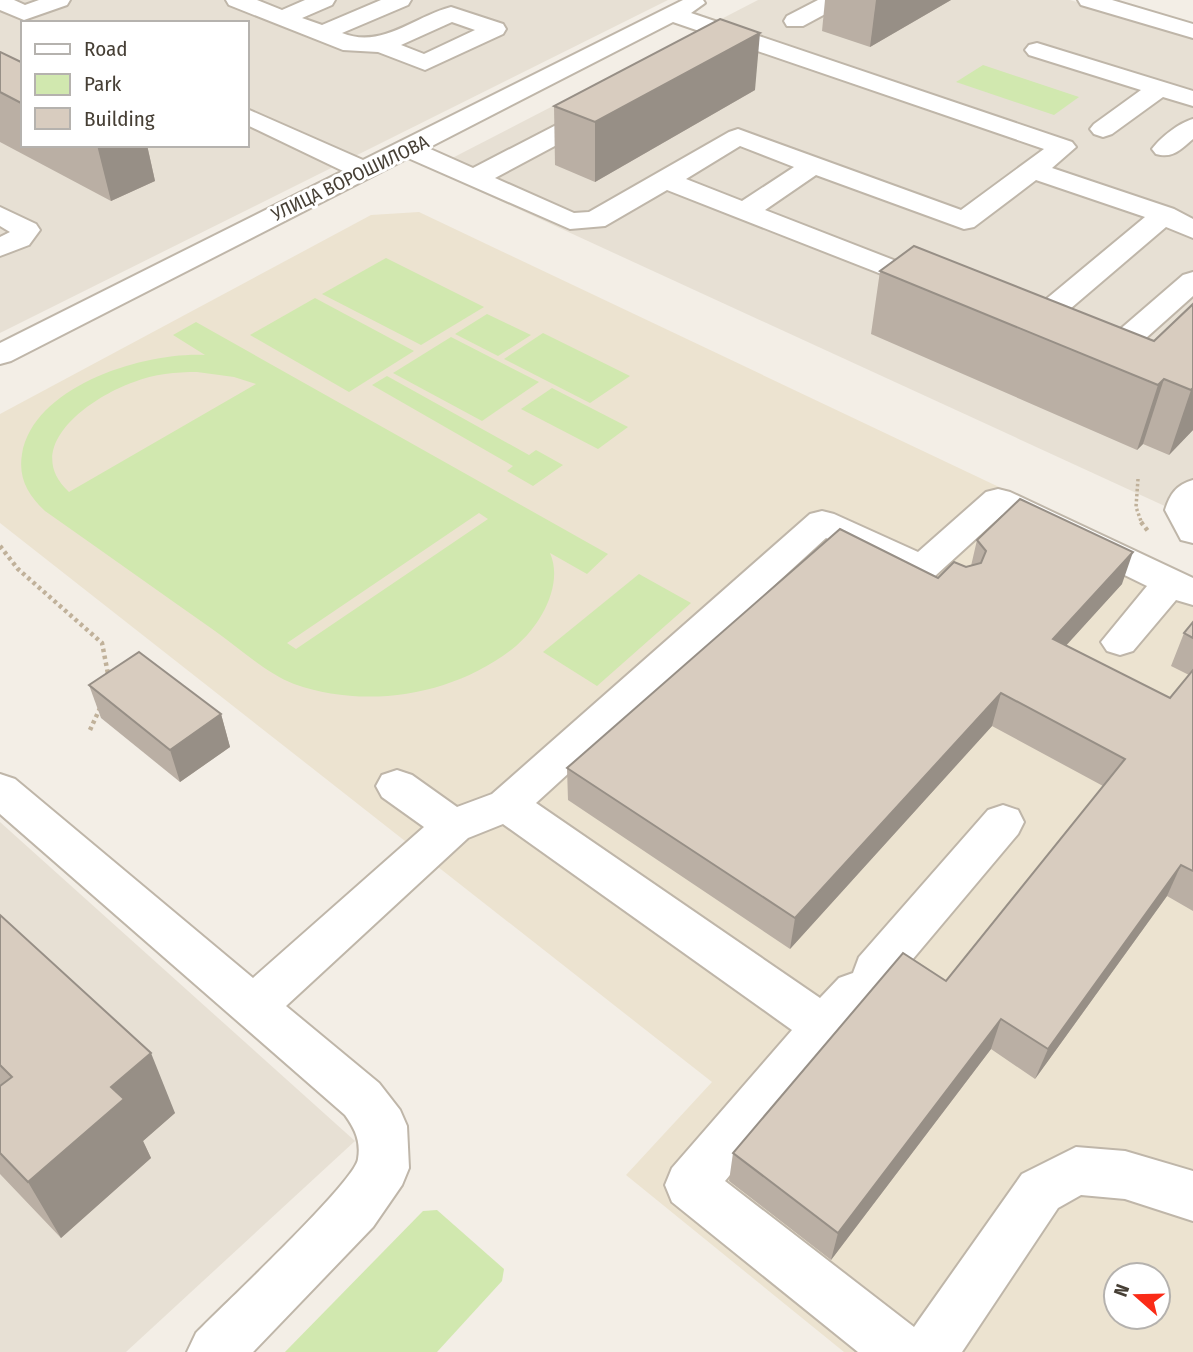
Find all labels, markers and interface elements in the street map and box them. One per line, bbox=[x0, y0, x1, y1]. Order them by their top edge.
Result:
legend bbox=[21, 21, 248, 147]
text: Road bbox=[84, 36, 128, 62]
text: Park bbox=[84, 71, 122, 97]
text: Building bbox=[84, 106, 155, 132]
street label: УЛИЦА ВОРОШИЛОВА bbox=[267, 130, 432, 227]
north arrow bbox=[1102, 1261, 1172, 1331]
text: N bbox=[1109, 1281, 1134, 1300]

